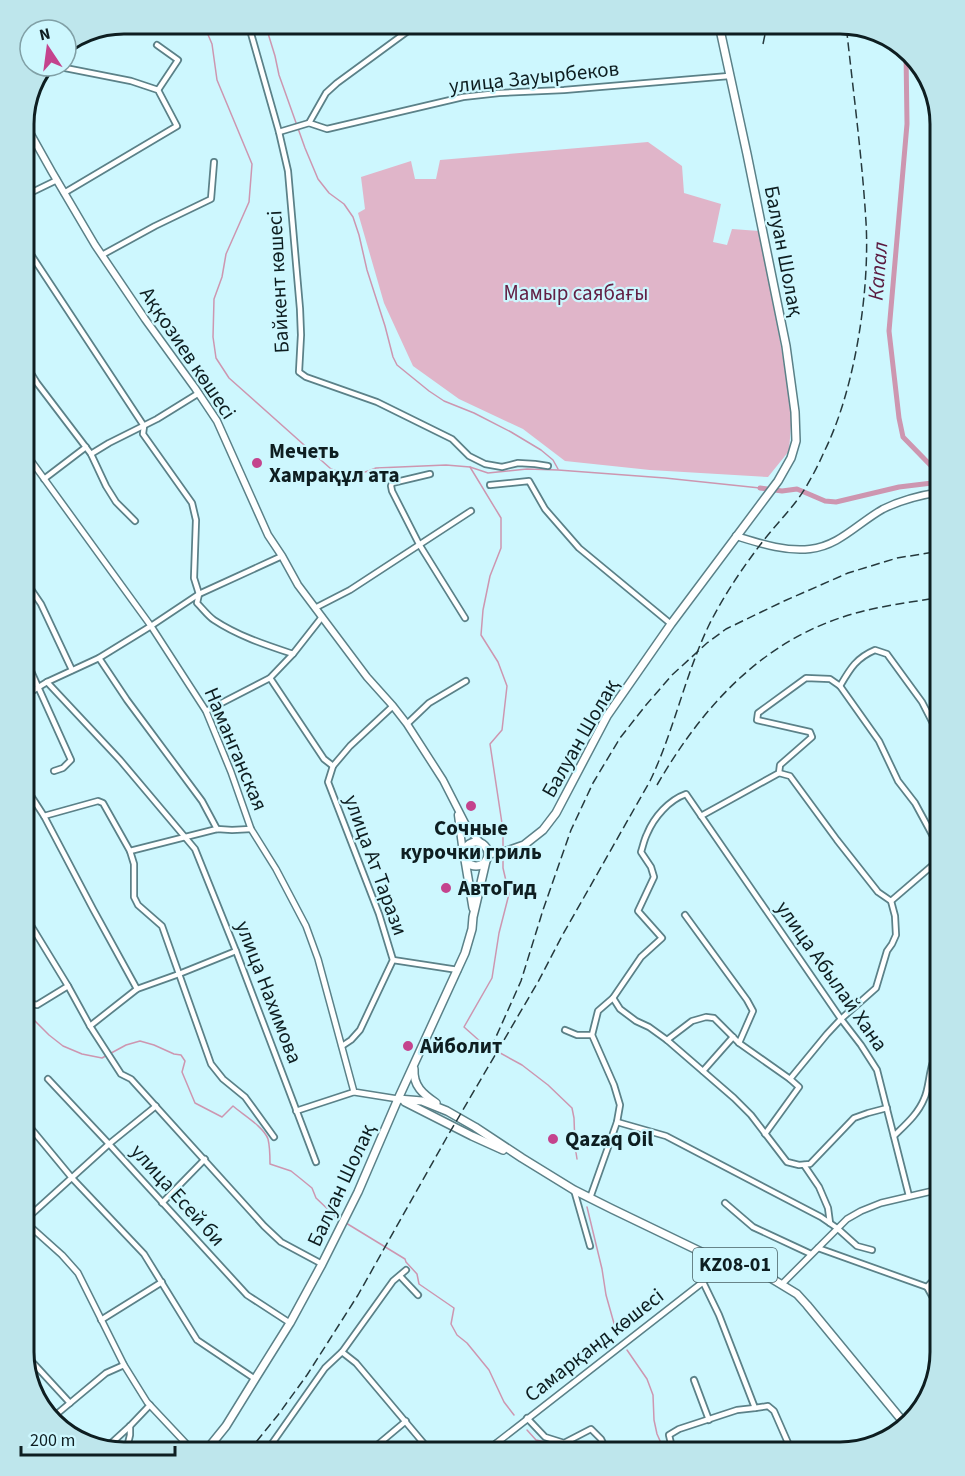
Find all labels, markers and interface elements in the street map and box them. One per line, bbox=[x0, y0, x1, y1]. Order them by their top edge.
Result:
north arrow bbox=[18, 18, 78, 78]
text: N bbox=[37, 22, 53, 46]
street label: улица Зауырбеков bbox=[447, 53, 621, 101]
street label: Балуан Шолақ bbox=[757, 183, 811, 319]
street label: Байкент көшесі bbox=[259, 210, 297, 354]
water label: Капал bbox=[859, 240, 897, 302]
park label: Мамыр саябағы bbox=[504, 278, 648, 308]
street label: Аққозиев көшесі bbox=[133, 281, 243, 425]
place label: Мечеть Хамрақұл ата bbox=[269, 436, 400, 490]
marker: Мечеть Хамрақұл ата bbox=[250, 456, 264, 470]
street label: Балуан Шолақ bbox=[534, 673, 626, 803]
street label: Наманганская bbox=[197, 683, 275, 815]
street label: улица Ат Тарази bbox=[337, 790, 415, 940]
marker: Сочные курочки гриль bbox=[464, 799, 478, 813]
place label: Сочные курочки гриль bbox=[400, 813, 542, 867]
place label: АвтоГид bbox=[457, 873, 537, 903]
marker: АвтоГид bbox=[439, 881, 453, 895]
street label: улица Абылай Хана bbox=[769, 895, 895, 1057]
street label: улица Нахимова bbox=[228, 916, 310, 1068]
place label: Айболит bbox=[419, 1031, 502, 1061]
marker: Айболит bbox=[401, 1039, 415, 1053]
street label: Балуан Шолақ bbox=[299, 1119, 383, 1251]
place label: Qazaq Oil bbox=[565, 1124, 653, 1154]
marker: Qazaq Oil bbox=[546, 1132, 560, 1146]
street label: улица Есей би bbox=[124, 1137, 232, 1253]
road number: KZ08-01 bbox=[693, 1248, 777, 1282]
street label: Самарқанд көшесі bbox=[518, 1281, 670, 1409]
scale bar bbox=[21, 1419, 176, 1457]
text: 200 m bbox=[30, 1428, 75, 1453]

